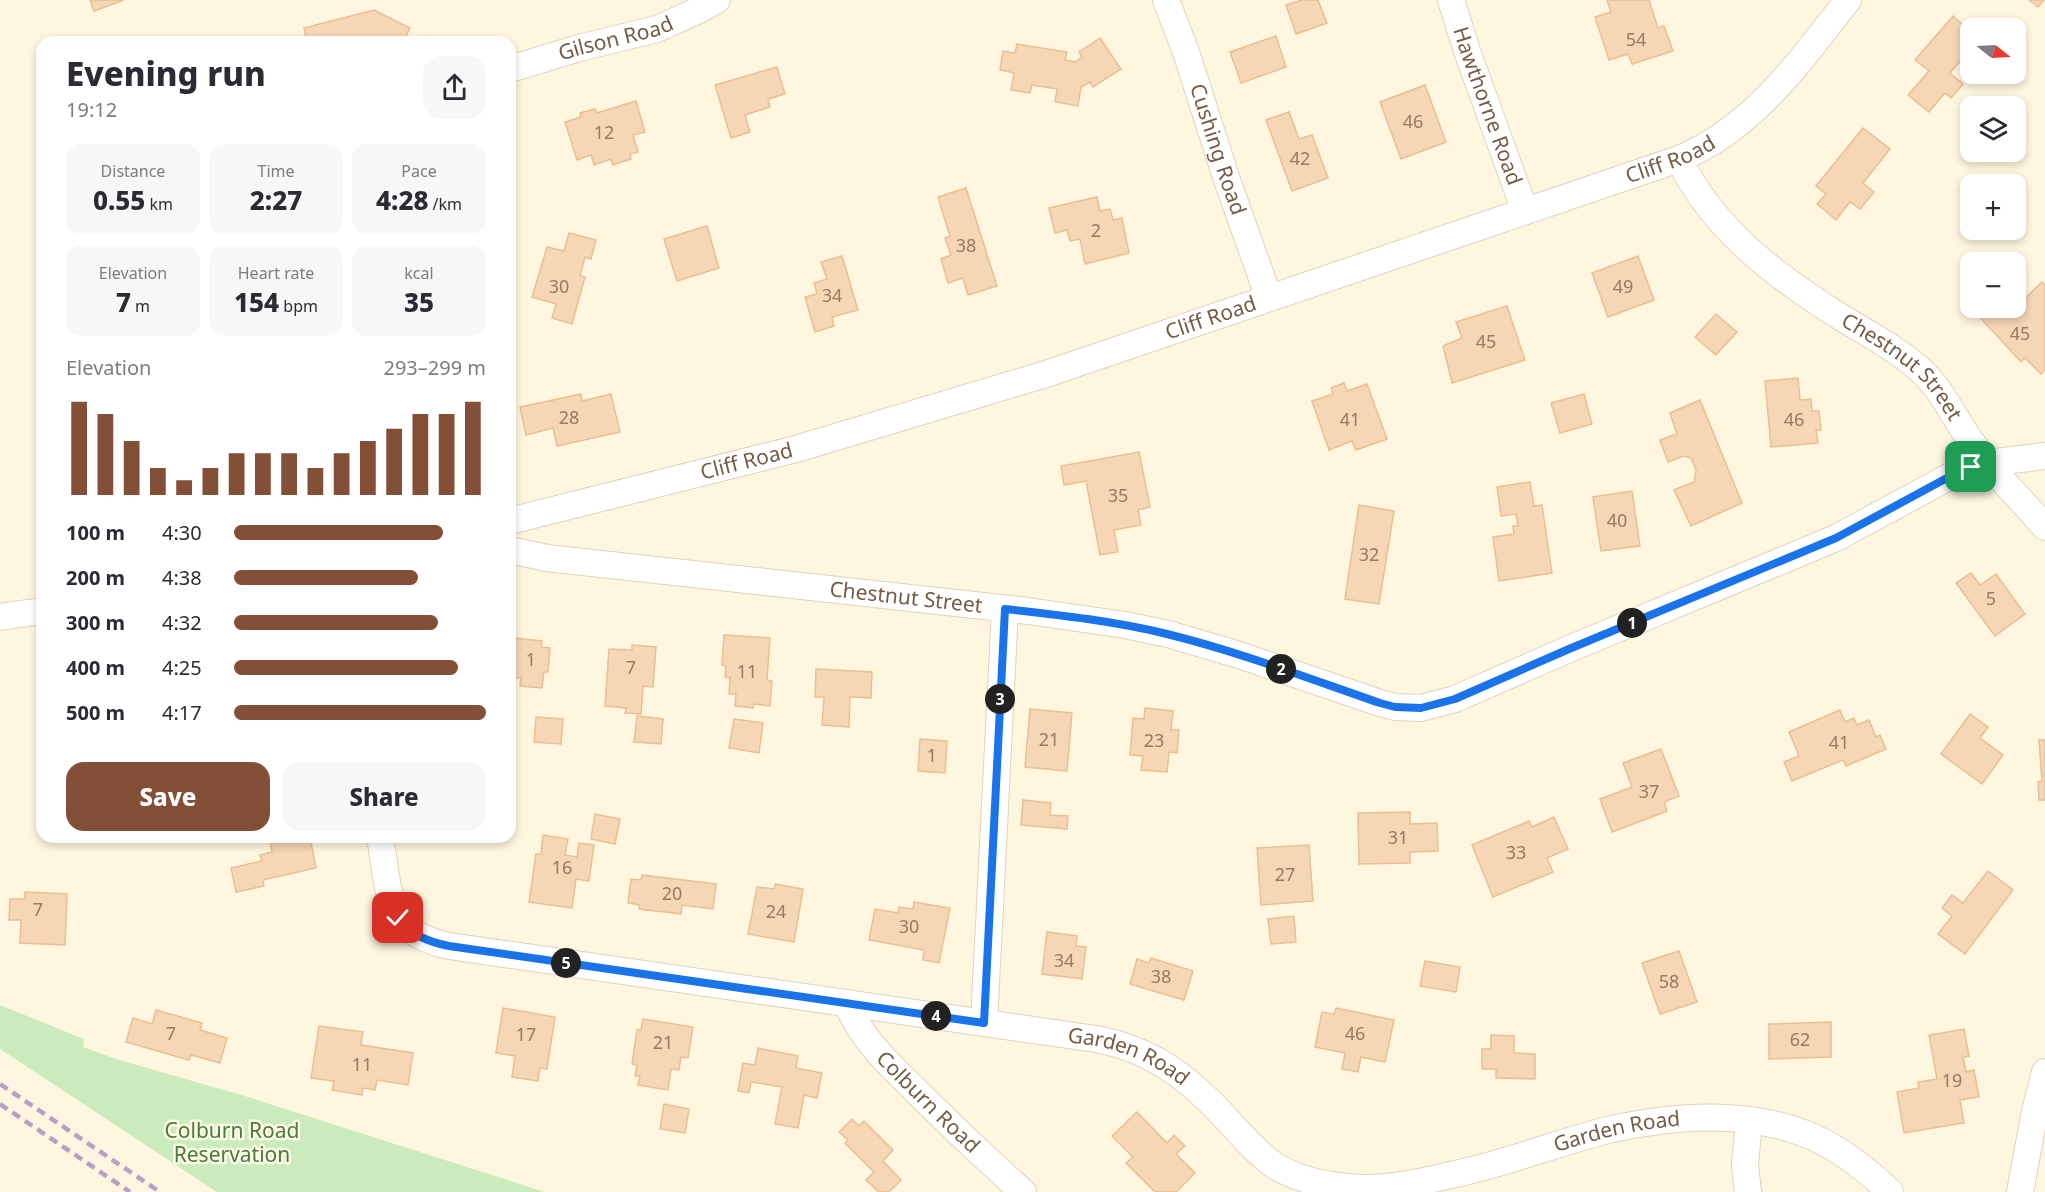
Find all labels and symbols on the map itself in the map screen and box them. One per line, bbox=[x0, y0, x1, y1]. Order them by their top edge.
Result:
street label: Gilson Road bbox=[554, 9, 677, 67]
north arrow bbox=[1960, 18, 2026, 84]
street label: Hawthorne Road bbox=[1447, 23, 1529, 189]
house number: 54 bbox=[1626, 27, 1646, 51]
street label: Cushing Road bbox=[1184, 80, 1253, 218]
house number: 46 bbox=[1403, 109, 1423, 133]
house number: 12 bbox=[594, 120, 614, 144]
street label: Cliff Road bbox=[1621, 128, 1720, 189]
house number: 42 bbox=[1290, 146, 1310, 170]
house number: 2 bbox=[1091, 218, 1101, 242]
house number: 38 bbox=[956, 233, 976, 257]
house number: 30 bbox=[549, 274, 569, 298]
house number: 49 bbox=[1613, 274, 1633, 298]
house number: 34 bbox=[822, 283, 842, 307]
street label: Cliff Road bbox=[1161, 289, 1260, 346]
street label: Chestnut Street bbox=[1837, 306, 1969, 426]
house number: 45 bbox=[2010, 321, 2030, 345]
house number: 45 bbox=[1476, 329, 1496, 353]
house number: 28 bbox=[559, 405, 579, 429]
house number: 41 bbox=[1340, 407, 1360, 431]
house number: 46 bbox=[1784, 407, 1804, 431]
street label: Cliff Road bbox=[697, 435, 796, 486]
pin bbox=[1945, 441, 1996, 492]
house number: 35 bbox=[1108, 483, 1128, 507]
house number: 40 bbox=[1607, 508, 1627, 532]
house number: 32 bbox=[1359, 542, 1379, 566]
street label: Chestnut Street bbox=[828, 574, 984, 619]
house number: 5 bbox=[1986, 586, 1996, 610]
pin: 1 bbox=[1617, 608, 1647, 638]
house number: 1 bbox=[526, 647, 536, 671]
pin: 2 bbox=[1266, 654, 1296, 684]
house number: 7 bbox=[626, 655, 636, 679]
house number: 11 bbox=[737, 659, 757, 683]
pin: 3 bbox=[985, 684, 1015, 714]
house number: 21 bbox=[1039, 727, 1059, 751]
house number: 23 bbox=[1144, 728, 1164, 752]
house number: 41 bbox=[1829, 730, 1849, 754]
house number: 1 bbox=[927, 743, 937, 767]
house number: 37 bbox=[1639, 779, 1659, 803]
house number: 31 bbox=[1388, 825, 1408, 849]
house number: 33 bbox=[1506, 840, 1526, 864]
house number: 16 bbox=[552, 855, 572, 879]
house number: 27 bbox=[1275, 862, 1295, 886]
house number: 20 bbox=[662, 881, 682, 905]
pin bbox=[372, 892, 423, 943]
house number: 7 bbox=[33, 897, 43, 921]
house number: 24 bbox=[766, 899, 786, 923]
house number: 30 bbox=[899, 914, 919, 938]
pin: 5 bbox=[551, 948, 581, 978]
house number: 34 bbox=[1054, 948, 1074, 972]
house number: 38 bbox=[1151, 964, 1171, 988]
house number: 58 bbox=[1659, 969, 1679, 993]
pin: 4 bbox=[921, 1001, 951, 1031]
street label: Garden Road bbox=[1066, 1020, 1196, 1091]
house number: 7 bbox=[166, 1021, 176, 1045]
house number: 46 bbox=[1345, 1021, 1365, 1045]
house number: 17 bbox=[516, 1022, 536, 1046]
house number: 62 bbox=[1790, 1027, 1810, 1051]
house number: 21 bbox=[653, 1030, 673, 1054]
street label: Colburn Road bbox=[871, 1044, 986, 1159]
house number: 11 bbox=[352, 1052, 372, 1076]
house number: 19 bbox=[1942, 1068, 1962, 1092]
street label: Garden Road bbox=[1550, 1104, 1681, 1158]
park label: Colburn Road Reservation bbox=[165, 1116, 299, 1168]

